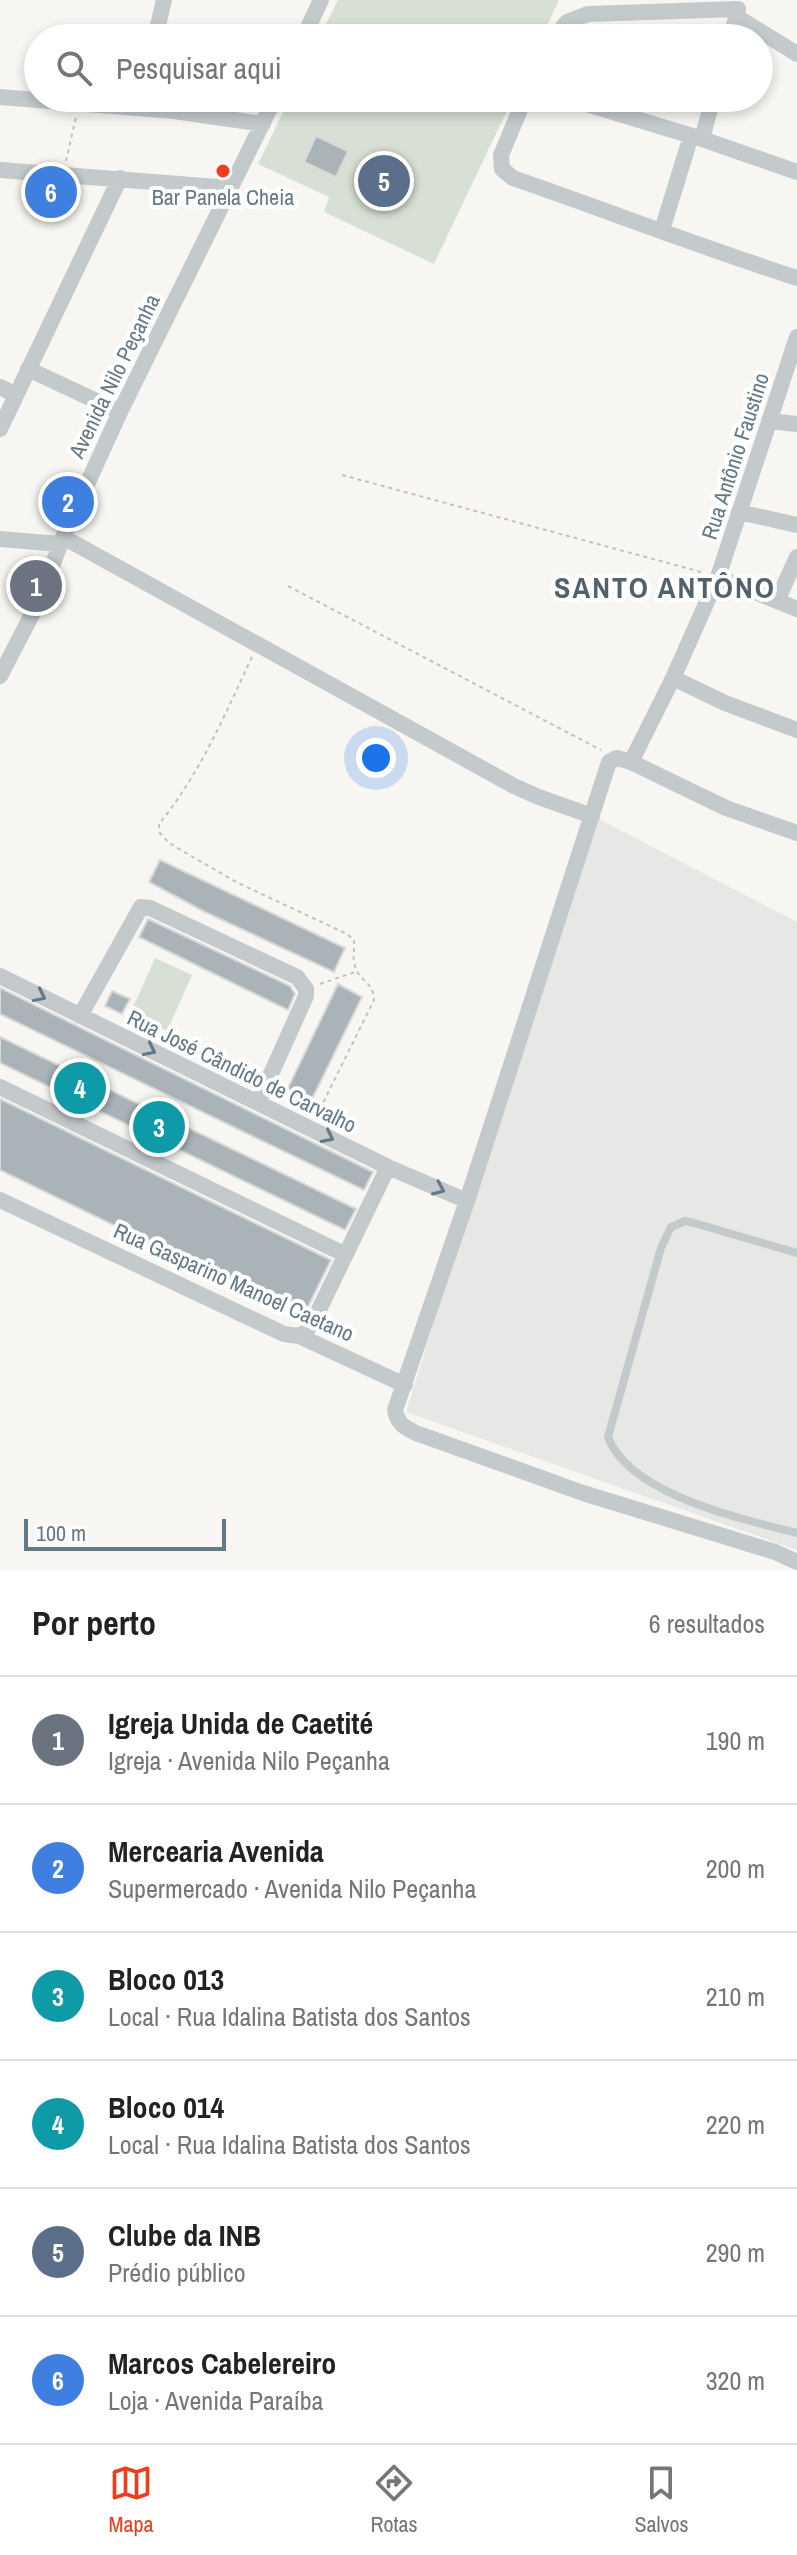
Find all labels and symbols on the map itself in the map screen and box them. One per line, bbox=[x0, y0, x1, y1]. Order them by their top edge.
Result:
pin: 5 bbox=[358, 151, 410, 211]
pin: 6 bbox=[25, 162, 77, 222]
marker: Bar Panela Cheia bbox=[214, 162, 232, 180]
place label: Bar Panela Cheia bbox=[152, 182, 294, 212]
street label: Avenida Nilo Peçanha bbox=[61, 289, 167, 464]
street label: Rua Antônio Faustino bbox=[694, 369, 776, 543]
pin: 2 bbox=[42, 472, 94, 532]
pin: 1 bbox=[10, 556, 62, 616]
district label: SANTO ANTÔNO bbox=[554, 567, 776, 607]
your location bbox=[356, 738, 396, 778]
one-way arrow bbox=[31, 986, 46, 1002]
street label: Rua José Cândido de Carvalho bbox=[122, 1002, 362, 1140]
one-way arrow bbox=[141, 1040, 156, 1056]
pin: 4 bbox=[54, 1058, 106, 1118]
pin: 3 bbox=[133, 1097, 185, 1157]
one-way arrow bbox=[319, 1127, 334, 1143]
one-way arrow bbox=[431, 1179, 445, 1195]
street label: Rua Gasparino Manoel Caetano bbox=[109, 1215, 359, 1349]
scale bar bbox=[24, 1515, 226, 1551]

